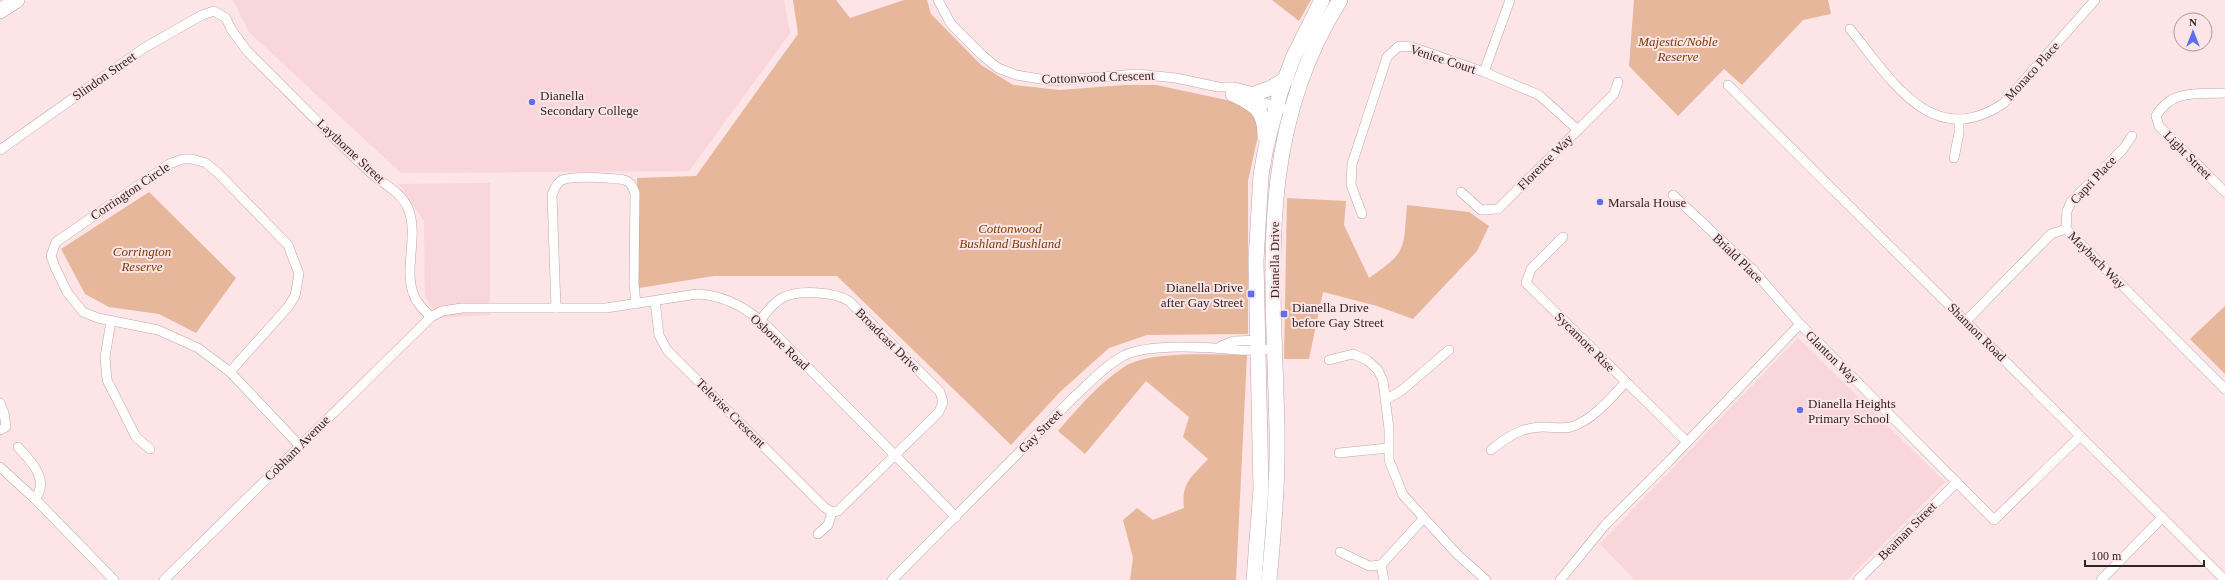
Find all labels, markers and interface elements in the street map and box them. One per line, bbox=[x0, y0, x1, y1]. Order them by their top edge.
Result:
north arrow bbox=[2173, 12, 2213, 52]
text: N bbox=[2189, 16, 2197, 28]
park label: Majestic/Noble Reserve bbox=[1637, 34, 1718, 64]
street label: Monaco Place bbox=[2002, 38, 2062, 104]
street label: Venice Court bbox=[1408, 41, 1478, 77]
street label: Slindon Street bbox=[69, 48, 139, 103]
street label: Cottonwood Crescent bbox=[1041, 68, 1155, 86]
place label: Dianella Secondary College bbox=[540, 88, 639, 118]
marker: Dianella Secondary College bbox=[527, 97, 537, 107]
street label: Laythorne Street bbox=[314, 116, 388, 186]
street label: Light Street bbox=[2161, 128, 2215, 182]
street label: Florence Way bbox=[1514, 131, 1576, 193]
street label: Capri Place bbox=[2067, 153, 2119, 207]
street label: Corrington Circle bbox=[88, 159, 173, 223]
place label: Marsala House bbox=[1608, 195, 1687, 210]
marker: Marsala House bbox=[1595, 197, 1605, 207]
park label: Cottonwood Bushland Bushland bbox=[959, 221, 1061, 251]
street label: Dianella Drive bbox=[1267, 221, 1282, 298]
street label: Maybach Way bbox=[2065, 228, 2129, 292]
street label: Briald Place bbox=[1710, 230, 1766, 286]
park label: Corrington Reserve bbox=[113, 244, 171, 274]
place label: Dianella Drive after Gay Street bbox=[1161, 280, 1243, 310]
marker: Dianella Drive after Gay Street bbox=[1246, 289, 1256, 299]
place label: Dianella Drive before Gay Street bbox=[1292, 300, 1384, 330]
street label: Shannon Road bbox=[1945, 300, 2010, 365]
street label: Broadcast Drive bbox=[853, 305, 923, 375]
marker: Dianella Drive before Gay Street bbox=[1279, 309, 1289, 319]
street label: Sycamore Rise bbox=[1552, 309, 1618, 375]
street label: Osborne Road bbox=[748, 311, 813, 373]
street label: Glanton Way bbox=[1803, 328, 1862, 387]
street label: Televise Crescent bbox=[693, 375, 769, 451]
place label: Dianella Heights Primary School bbox=[1808, 396, 1896, 426]
marker: Dianella Heights Primary School bbox=[1795, 405, 1805, 415]
street label: Gay Street bbox=[1015, 406, 1065, 456]
street label: Cobham Avenue bbox=[261, 412, 333, 484]
street label: Beaman Street bbox=[1875, 498, 1940, 563]
scale bar bbox=[2085, 542, 2204, 568]
text: 100 m bbox=[2091, 549, 2122, 563]

